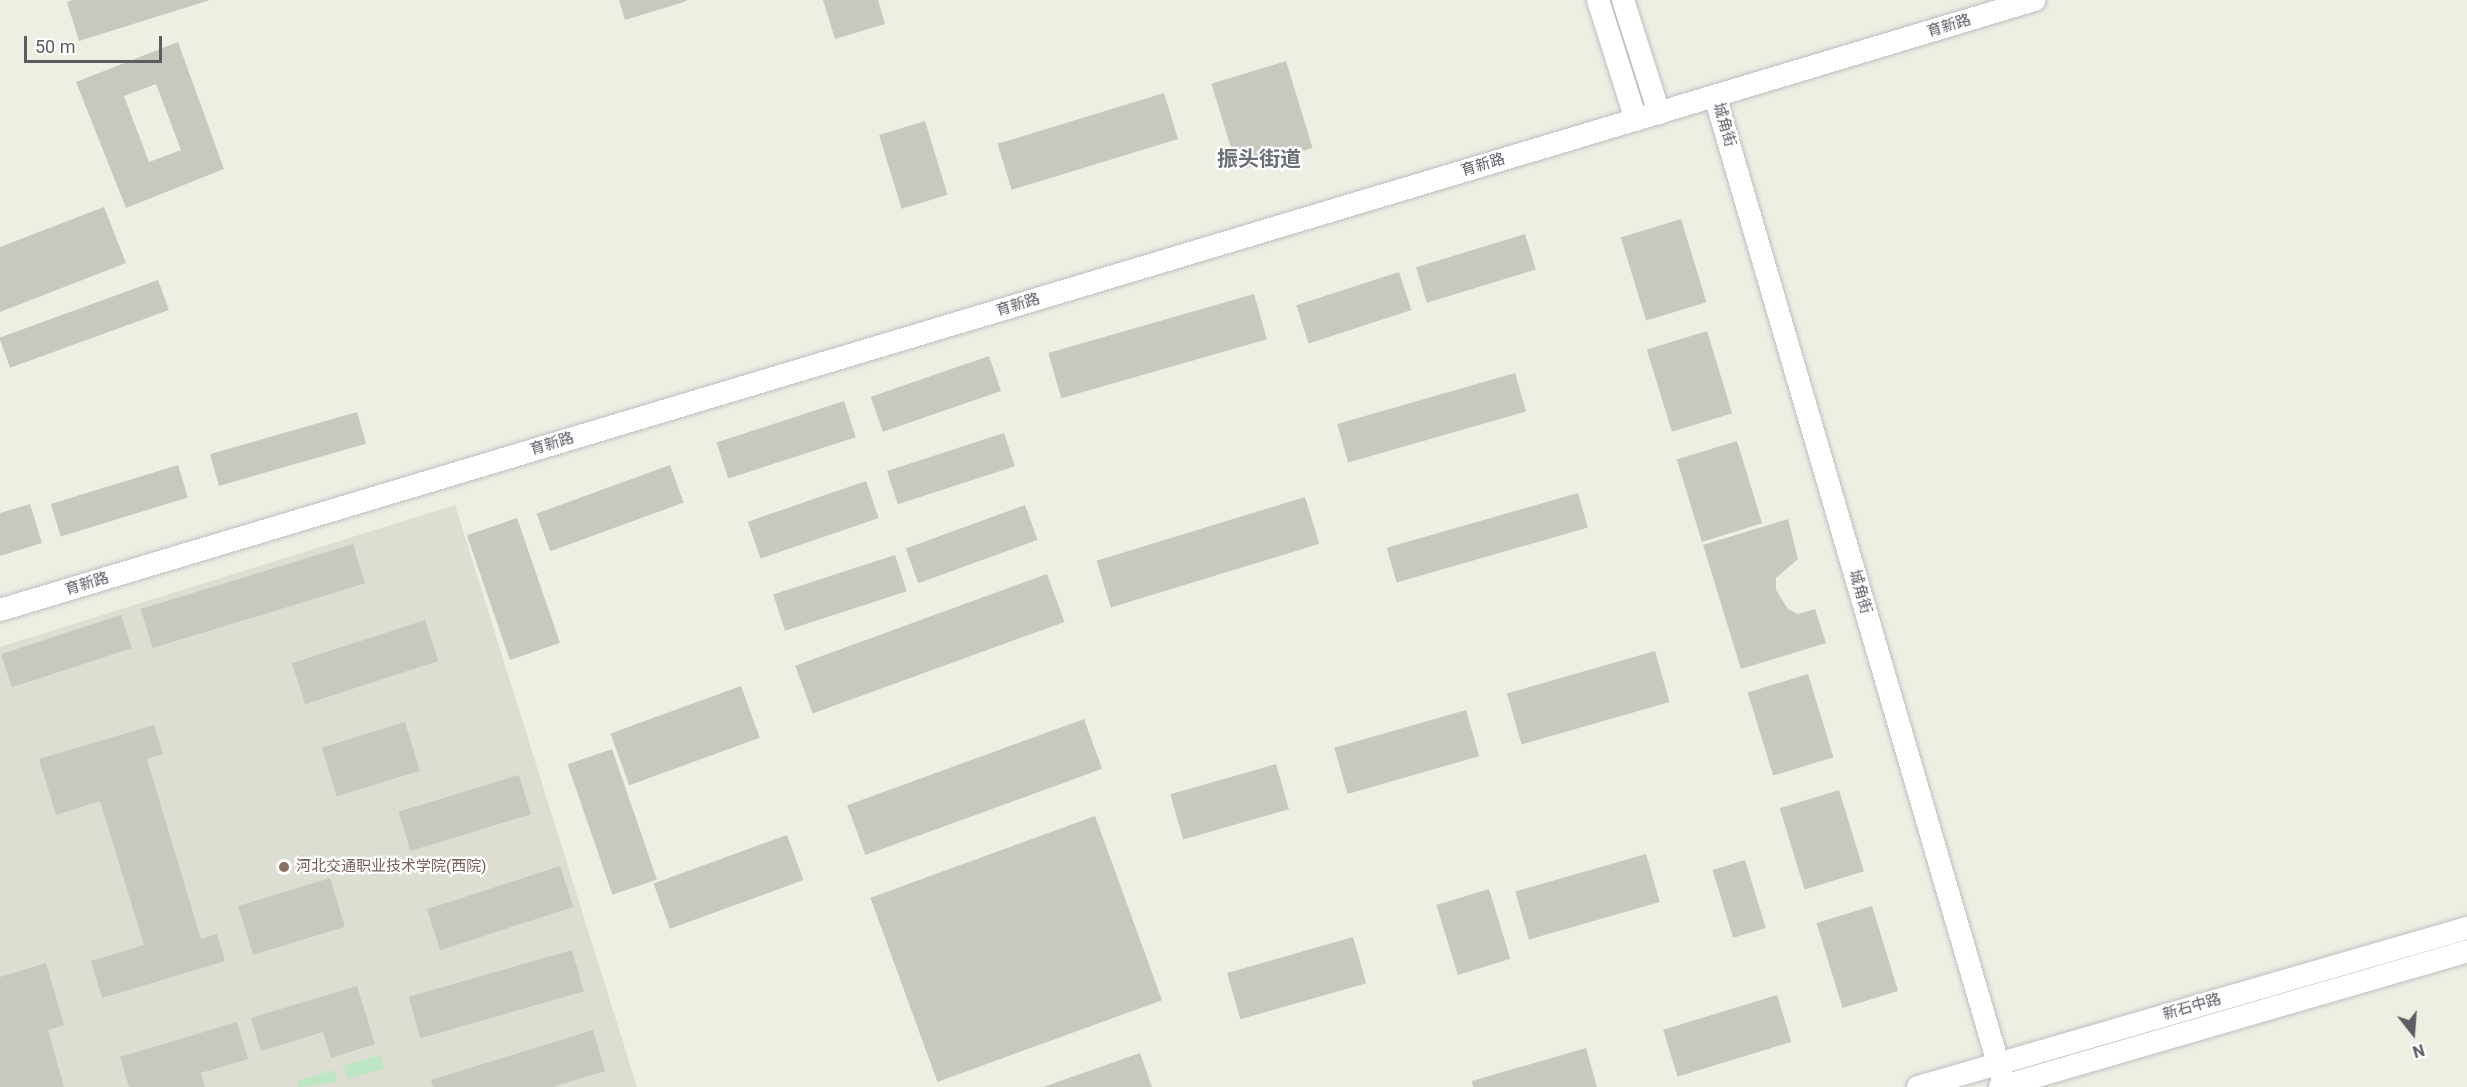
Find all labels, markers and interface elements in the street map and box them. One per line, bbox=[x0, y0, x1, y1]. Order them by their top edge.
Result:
street label: 育新路 bbox=[1925, 11, 1973, 41]
scale bar bbox=[27, 24, 165, 62]
text: 50 m bbox=[35, 36, 75, 57]
street label: 城角街 bbox=[1709, 101, 1739, 149]
district label: 振头街道 bbox=[1217, 146, 1301, 172]
street label: 育新路 bbox=[1459, 150, 1507, 180]
street label: 育新路 bbox=[994, 290, 1042, 320]
street label: 育新路 bbox=[528, 429, 576, 459]
street label: 城角街 bbox=[1845, 568, 1875, 616]
street label: 育新路 bbox=[63, 569, 111, 599]
place label: 河北交通职业技术学院(西院) bbox=[296, 858, 486, 876]
marker: 河北交通职业技术学院(西院) bbox=[277, 860, 291, 874]
street label: 新石中路 bbox=[2161, 990, 2223, 1024]
north arrow bbox=[2383, 1003, 2443, 1063]
text: N bbox=[2410, 1040, 2427, 1061]

